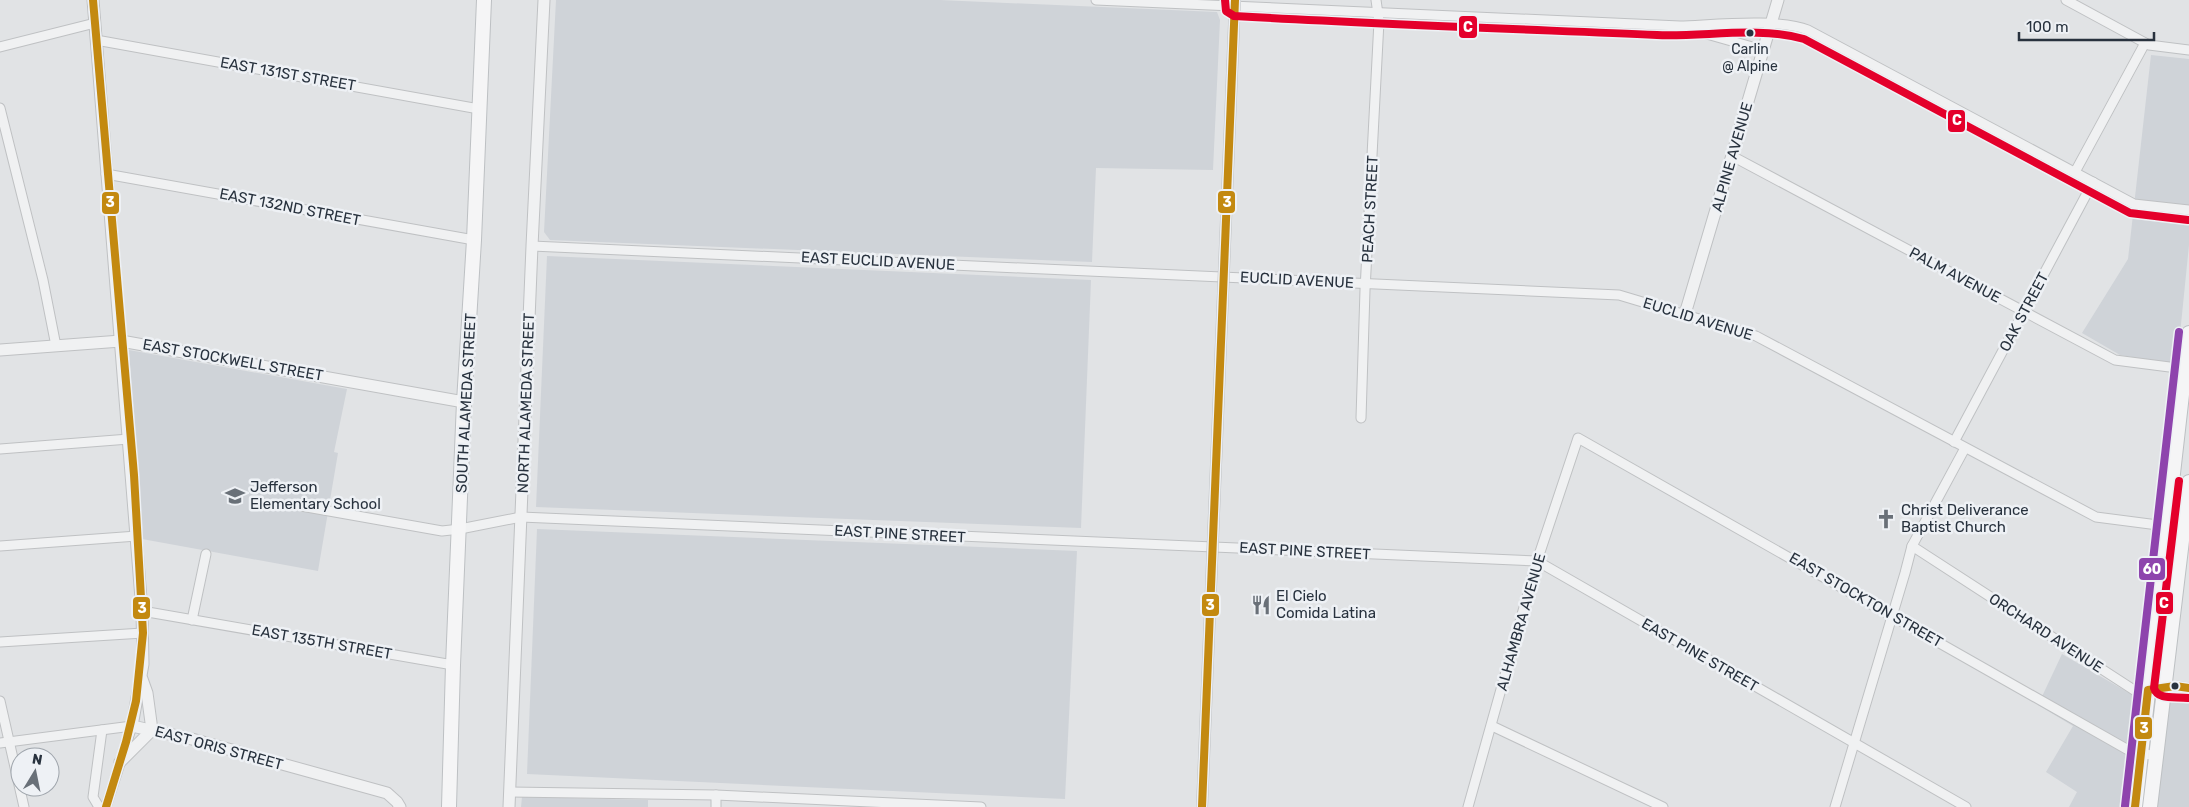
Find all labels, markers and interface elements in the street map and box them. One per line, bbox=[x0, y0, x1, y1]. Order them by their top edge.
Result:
scale bar bbox=[2019, 10, 2154, 42]
line badge: C bbox=[1458, 15, 1478, 39]
text: 100 m bbox=[2026, 18, 2068, 36]
text: C bbox=[1463, 19, 1473, 36]
marker: Carlin @ Alpine bbox=[1745, 28, 1755, 38]
place label: Carlin @ Alpine bbox=[1722, 41, 1778, 75]
street label: EAST 131ST STREET bbox=[219, 53, 358, 95]
street label: ALPINE AVENUE bbox=[1708, 100, 1756, 214]
line badge: C bbox=[1947, 109, 1966, 133]
text: C bbox=[1952, 112, 1962, 129]
street label: PEACH STREET bbox=[1358, 155, 1382, 263]
street label: EAST 132ND STREET bbox=[218, 184, 362, 230]
line badge: 3 bbox=[1217, 190, 1236, 214]
line badge: 3 bbox=[101, 191, 120, 215]
text: 3 bbox=[105, 194, 115, 211]
text: 3 bbox=[1222, 194, 1232, 211]
street label: PALM AVENUE bbox=[1906, 243, 2004, 307]
street label: EAST EUCLID AVENUE bbox=[801, 248, 955, 274]
street label: EUCLID AVENUE bbox=[1240, 268, 1354, 292]
street label: OAK STREET bbox=[1996, 269, 2053, 355]
street label: EUCLID AVENUE bbox=[1641, 294, 1755, 344]
street label: SOUTH ALAMEDA STREET bbox=[452, 312, 480, 493]
street label: NORTH ALAMEDA STREET bbox=[514, 312, 538, 494]
street label: EAST STOCKWELL STREET bbox=[141, 335, 325, 385]
place label: Jefferson Elementary School bbox=[250, 478, 381, 513]
school or university icon: Jefferson Elementary School bbox=[224, 485, 246, 507]
place label: Christ Deliverance Baptist Church bbox=[1901, 501, 2029, 536]
church icon: Christ Deliverance Baptist Church bbox=[1875, 508, 1897, 530]
street label: EAST PINE STREET bbox=[834, 522, 967, 546]
street label: EAST PINE STREET bbox=[1239, 539, 1372, 563]
street label: EAST STOCKTON STREET bbox=[1786, 549, 1946, 652]
street label: ALHAMBRA AVENUE bbox=[1493, 551, 1549, 693]
line badge: 60 bbox=[2138, 557, 2166, 581]
text: 60 bbox=[2143, 561, 2161, 578]
place label: El Cielo Comida Latina bbox=[1276, 587, 1376, 622]
street label: ORCHARD AVENUE bbox=[1986, 589, 2106, 677]
line badge: C bbox=[2155, 591, 2174, 615]
line badge: 3 bbox=[1201, 593, 1220, 617]
restaurant icon: El Cielo Comida Latina bbox=[1250, 594, 1272, 616]
text: C bbox=[2159, 595, 2169, 612]
line badge: 3 bbox=[132, 596, 151, 620]
text: 3 bbox=[1205, 597, 1215, 614]
text: 3 bbox=[137, 600, 147, 617]
street label: EAST PINE STREET bbox=[1638, 614, 1762, 696]
street label: EAST 135TH STREET bbox=[250, 621, 394, 663]
unlabelled marker bbox=[2170, 681, 2180, 691]
line badge: 3 bbox=[2134, 716, 2153, 740]
text: 3 bbox=[2139, 720, 2149, 737]
street label: EAST ORIS STREET bbox=[153, 722, 285, 774]
north arrow bbox=[10, 747, 60, 797]
text: N bbox=[31, 750, 44, 769]

